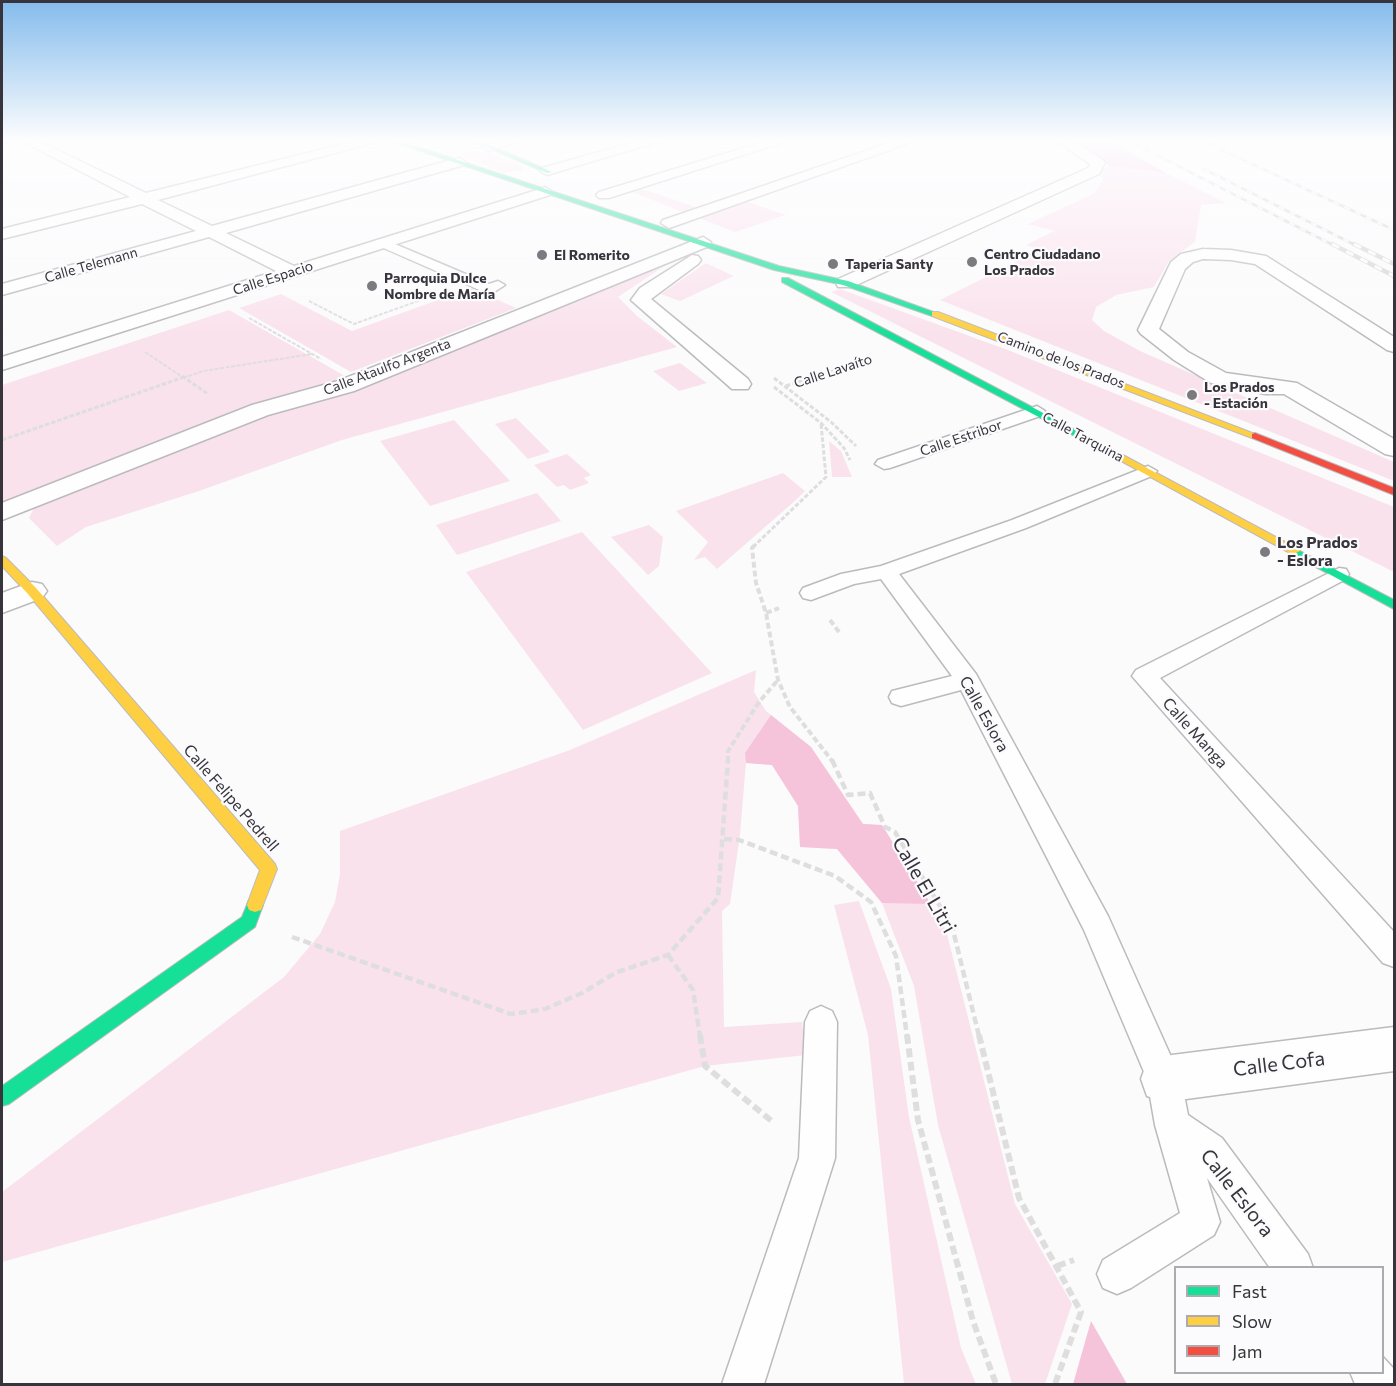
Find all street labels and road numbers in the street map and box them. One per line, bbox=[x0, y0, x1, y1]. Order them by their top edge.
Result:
street label: Calle Telemann bbox=[43, 244, 139, 286]
street label: Calle Espacio bbox=[231, 257, 315, 299]
street label: Camino de los Prados bbox=[995, 328, 1127, 392]
street label: Calle Ataulfo Argenta bbox=[321, 335, 453, 399]
street label: Calle Lavaíto bbox=[792, 350, 874, 392]
street label: Calle Tarquina bbox=[1040, 409, 1126, 465]
street label: Calle Estribor bbox=[918, 416, 1004, 460]
street label: Calle Eslora bbox=[955, 673, 1013, 755]
street label: Calle Manga bbox=[1158, 694, 1232, 772]
street label: Calle Felipe Pedrell bbox=[179, 741, 283, 855]
street label: Calle El Litri bbox=[887, 832, 961, 938]
street label: Calle Cofa bbox=[1232, 1046, 1326, 1082]
street label: Calle Eslora bbox=[1195, 1144, 1279, 1242]

